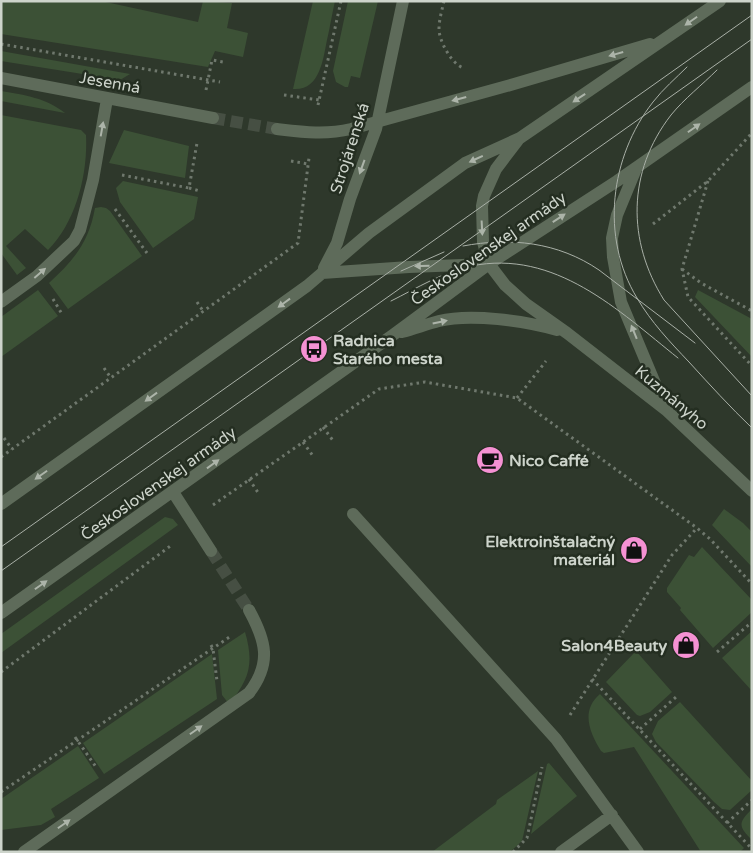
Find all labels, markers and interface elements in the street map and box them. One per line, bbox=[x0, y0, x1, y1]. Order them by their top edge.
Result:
one-way arrow bbox=[684, 16, 698, 26]
one-way arrow bbox=[608, 51, 623, 59]
street label: Jesenná bbox=[78, 68, 142, 98]
one-way arrow bbox=[572, 93, 585, 103]
one-way arrow bbox=[452, 95, 467, 103]
street label: Strojárenská bbox=[326, 100, 374, 196]
one-way arrow bbox=[98, 120, 106, 136]
one-way arrow bbox=[687, 123, 701, 133]
one-way arrow bbox=[469, 155, 483, 163]
one-way arrow bbox=[358, 160, 366, 175]
street label: Československej armády bbox=[407, 187, 571, 310]
one-way arrow bbox=[552, 214, 566, 223]
one-way arrow bbox=[479, 220, 487, 236]
one-way arrow bbox=[414, 263, 430, 271]
one-way arrow bbox=[34, 267, 47, 278]
one-way arrow bbox=[278, 297, 291, 308]
one-way arrow bbox=[432, 318, 447, 326]
one-way arrow bbox=[630, 324, 638, 339]
place label: Radnica Starého mesta bbox=[333, 331, 443, 369]
bus stop icon: Radnica Starého mesta bbox=[299, 334, 329, 364]
street label: Kuzmányho bbox=[631, 361, 712, 434]
one-way arrow bbox=[145, 392, 158, 402]
street label: Československej armády bbox=[77, 422, 241, 545]
cafe icon: Nico Caffé bbox=[475, 445, 505, 475]
place label: Nico Caffé bbox=[509, 451, 589, 471]
one-way arrow bbox=[206, 459, 220, 469]
one-way arrow bbox=[34, 470, 48, 480]
place label: Elektroinštalačný materiál bbox=[485, 532, 615, 570]
shop icon: Elektroinštalačný materiál bbox=[619, 535, 649, 565]
one-way arrow bbox=[34, 580, 48, 590]
shop icon: Salon4Beauty bbox=[671, 630, 701, 660]
place label: Salon4Beauty bbox=[561, 636, 667, 656]
one-way arrow bbox=[189, 725, 203, 735]
one-way arrow bbox=[57, 819, 70, 829]

